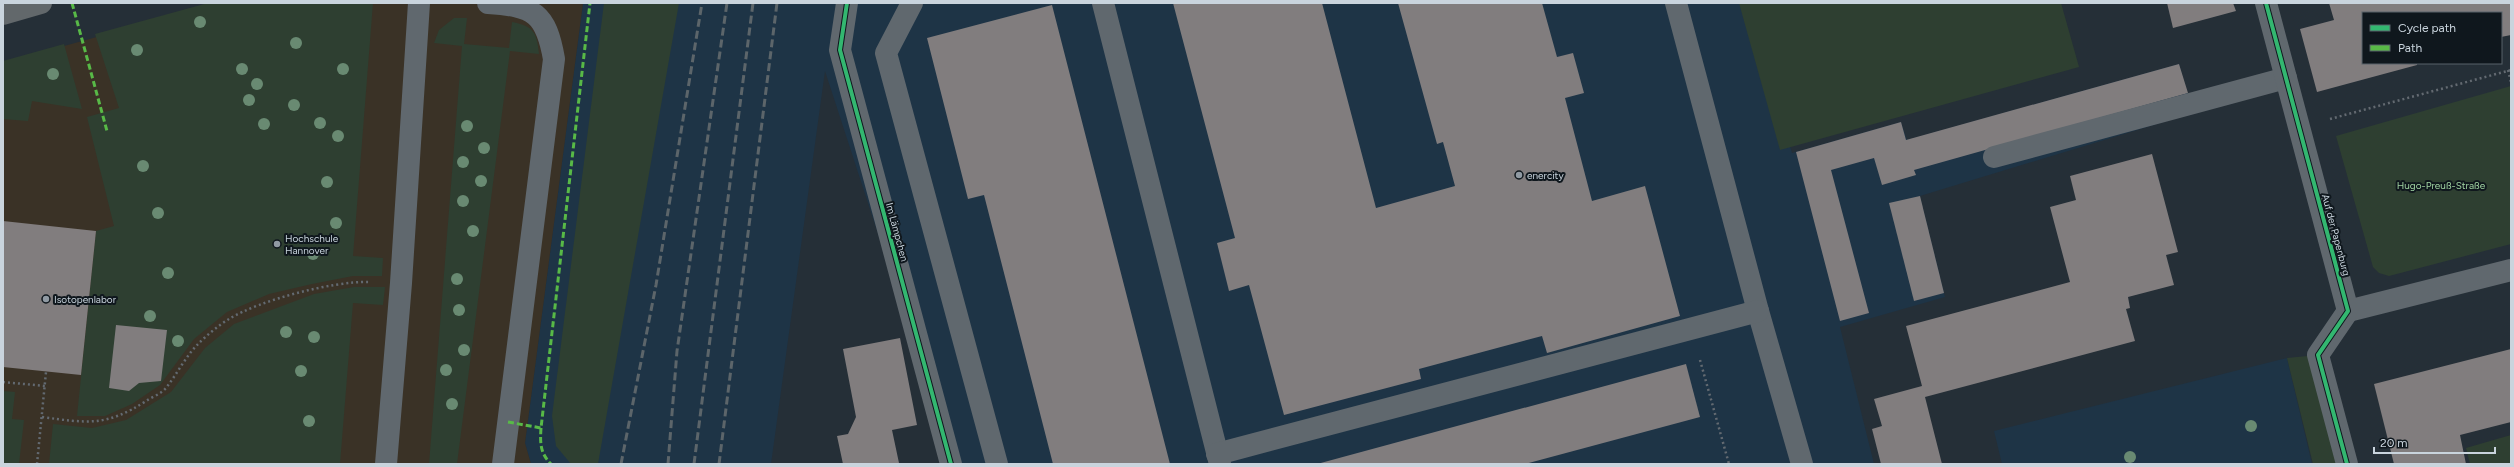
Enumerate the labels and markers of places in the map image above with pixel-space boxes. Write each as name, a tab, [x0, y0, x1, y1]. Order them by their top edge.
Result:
place label: enercity	[1527, 169, 1564, 182]
marker: enercity	[1514, 170, 1524, 180]
place label: Hochschule Hannover	[285, 232, 339, 257]
marker: Hochschule Hannover	[272, 239, 282, 249]
place label: Isotopenlabor	[54, 293, 117, 306]
marker: Isotopenlabor	[41, 294, 51, 304]

